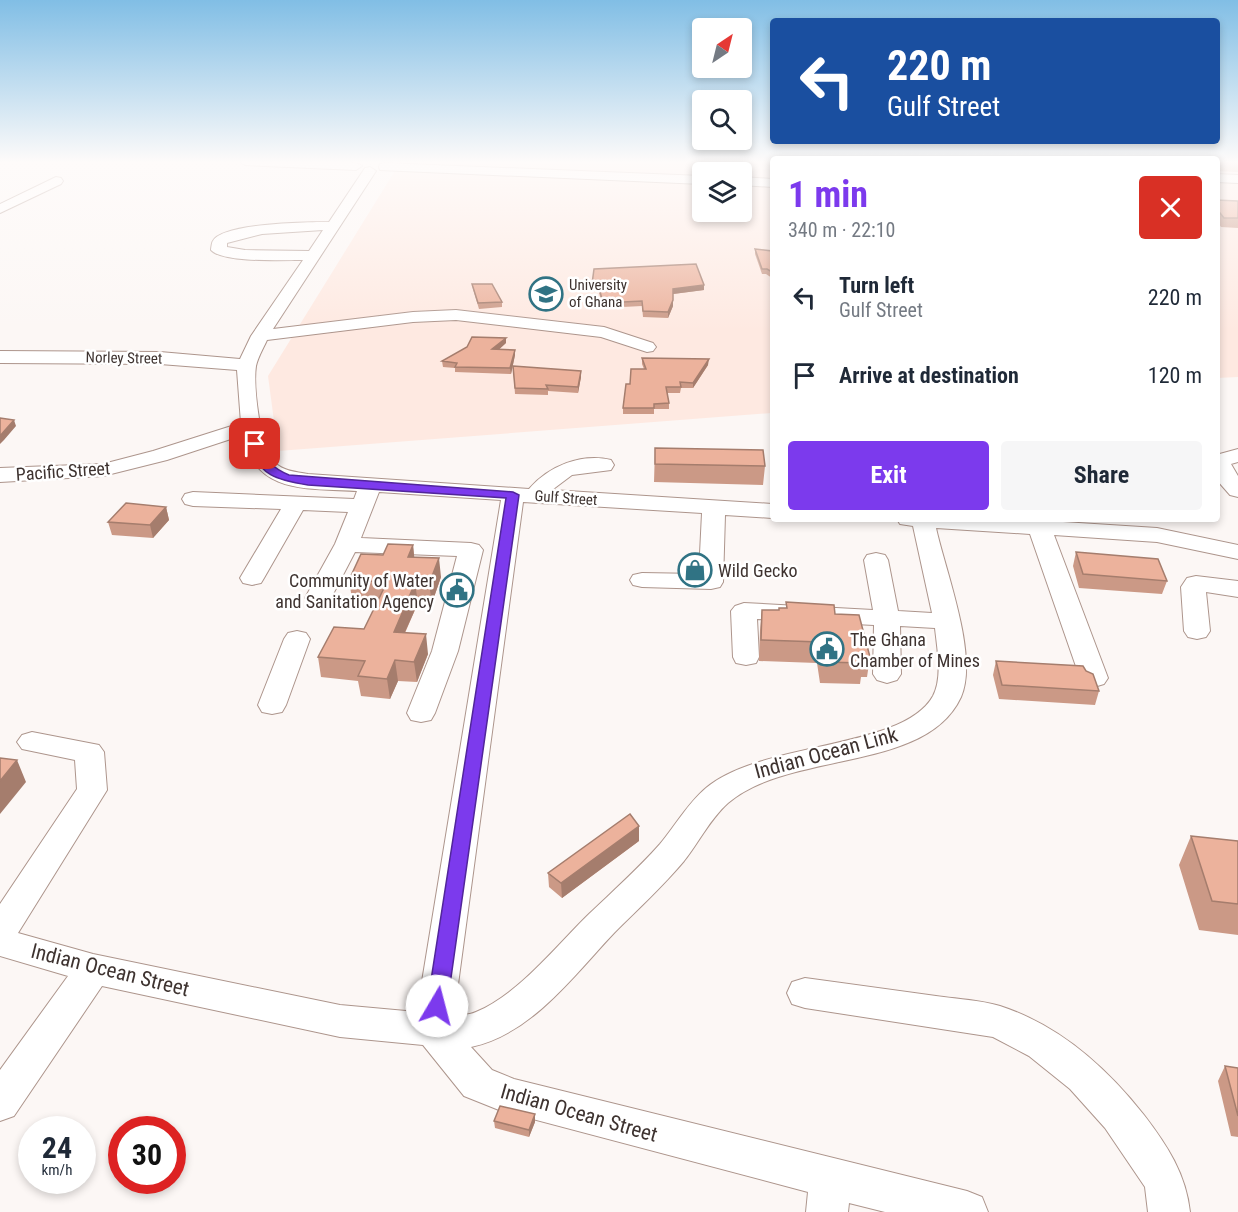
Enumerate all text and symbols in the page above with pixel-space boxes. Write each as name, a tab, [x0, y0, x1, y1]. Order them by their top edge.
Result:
north arrow	[692, 18, 752, 78]
map controls	[692, 18, 752, 222]
text: 220 m	[887, 41, 992, 90]
icon: left	[788, 42, 866, 120]
button: search	[692, 90, 752, 150]
text: Gulf Street	[887, 91, 1000, 123]
button: layers	[692, 162, 752, 222]
text: 1 min	[788, 174, 868, 216]
button: close	[1139, 176, 1202, 239]
text: 340 m · 22:10	[788, 218, 895, 242]
text: Turn left	[839, 273, 914, 298]
school or university icon: University of Ghana	[528, 276, 564, 312]
place label: University of Ghana	[569, 276, 627, 311]
icon: left	[788, 281, 821, 314]
text: 220 m	[1148, 285, 1202, 310]
text: Gulf Street	[839, 298, 923, 322]
street label: Norley Street	[86, 348, 162, 368]
icon: arrive	[788, 359, 821, 392]
text: Arrive at destination	[839, 363, 1019, 388]
text: 120 m	[1148, 363, 1202, 388]
pin	[229, 418, 280, 469]
icon: arrive	[238, 427, 271, 460]
button: Exit	[788, 441, 989, 510]
button: Share	[1001, 441, 1202, 510]
street label: Pacific Street	[15, 457, 111, 485]
street label: Gulf Street	[534, 487, 598, 509]
shop icon: Wild Gecko	[677, 552, 713, 588]
place label: Wild Gecko	[718, 560, 798, 581]
place label: Community of Water and Sanitation Agency	[275, 570, 435, 612]
public building icon: Community of Water and Sanitation Agency	[439, 572, 475, 608]
place label: The Ghana Chamber of Mines	[850, 629, 980, 671]
public building icon: The Ghana Chamber of Mines	[809, 631, 845, 667]
street label: Indian Ocean Link	[752, 722, 901, 784]
street label: Indian Ocean Street	[28, 939, 192, 1001]
position arrow	[405, 974, 469, 1038]
street label: Indian Ocean Street	[498, 1079, 660, 1147]
speed limit sign: 30	[108, 1116, 186, 1194]
text: 24	[42, 1130, 72, 1165]
text: km/h	[42, 1161, 72, 1179]

